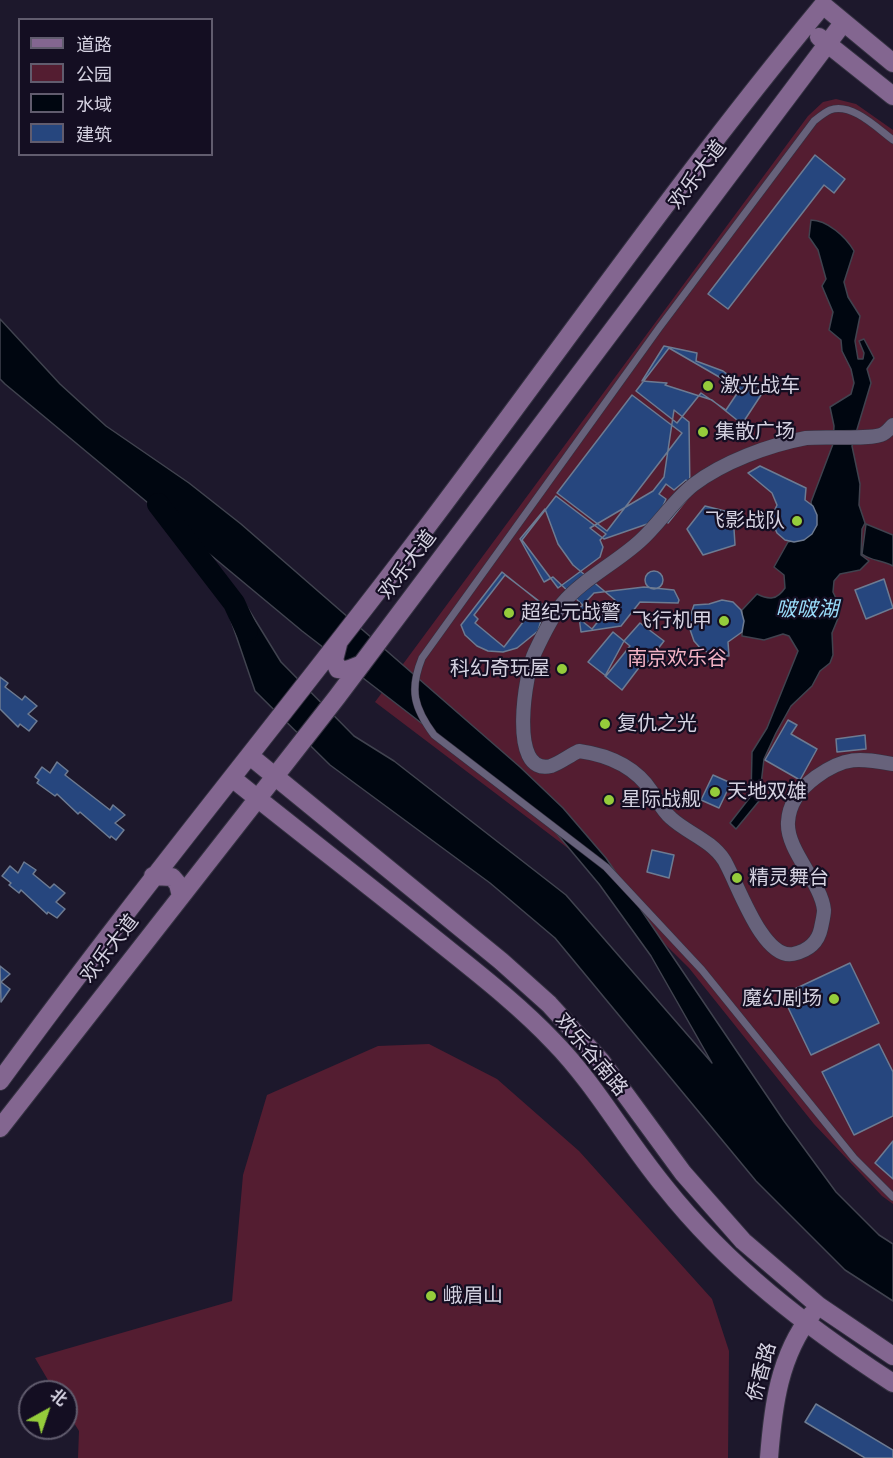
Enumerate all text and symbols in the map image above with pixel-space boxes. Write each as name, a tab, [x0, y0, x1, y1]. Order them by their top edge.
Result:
legend	[18, 18, 213, 156]
text: 道路	[76, 34, 112, 56]
text: 公园	[76, 64, 112, 86]
text: 水域	[76, 94, 112, 116]
text: 建筑	[76, 124, 112, 146]
street label: 欢乐大道	[664, 136, 732, 214]
place label: 激光战车	[720, 374, 800, 398]
marker: 激光战车	[701, 379, 715, 393]
place label: 集散广场	[715, 420, 795, 444]
marker: 集散广场	[696, 425, 710, 439]
place label: 飞影战队	[705, 509, 785, 533]
marker: 飞影战队	[790, 514, 804, 528]
street label: 欢乐大道	[374, 526, 442, 604]
water label: 啵啵湖	[776, 597, 838, 623]
place label: 超纪元战警	[521, 601, 621, 625]
marker: 超纪元战警	[502, 606, 516, 620]
place label: 飞行机甲	[632, 609, 712, 633]
marker: 飞行机甲	[717, 614, 731, 628]
park label: 南京欢乐谷	[627, 647, 727, 671]
place label: 科幻奇玩屋	[450, 657, 550, 681]
marker: 科幻奇玩屋	[555, 662, 569, 676]
place label: 复仇之光	[617, 712, 697, 736]
marker: 复仇之光	[598, 717, 612, 731]
place label: 天地双雄	[727, 780, 807, 804]
marker: 天地双雄	[708, 785, 722, 799]
place label: 星际战舰	[621, 788, 701, 812]
marker: 星际战舰	[602, 793, 616, 807]
place label: 精灵舞台	[749, 866, 829, 890]
marker: 精灵舞台	[730, 871, 744, 885]
street label: 欢乐大道	[76, 910, 144, 988]
place label: 魔幻剧场	[742, 987, 822, 1011]
marker: 魔幻剧场	[827, 992, 841, 1006]
street label: 欢乐谷南路	[550, 1009, 632, 1101]
place label: 峨眉山	[443, 1284, 503, 1308]
marker: 峨眉山	[424, 1289, 438, 1303]
street label: 侨香路	[743, 1340, 781, 1404]
north arrow	[18, 1380, 78, 1440]
text: 北	[46, 1385, 71, 1410]

